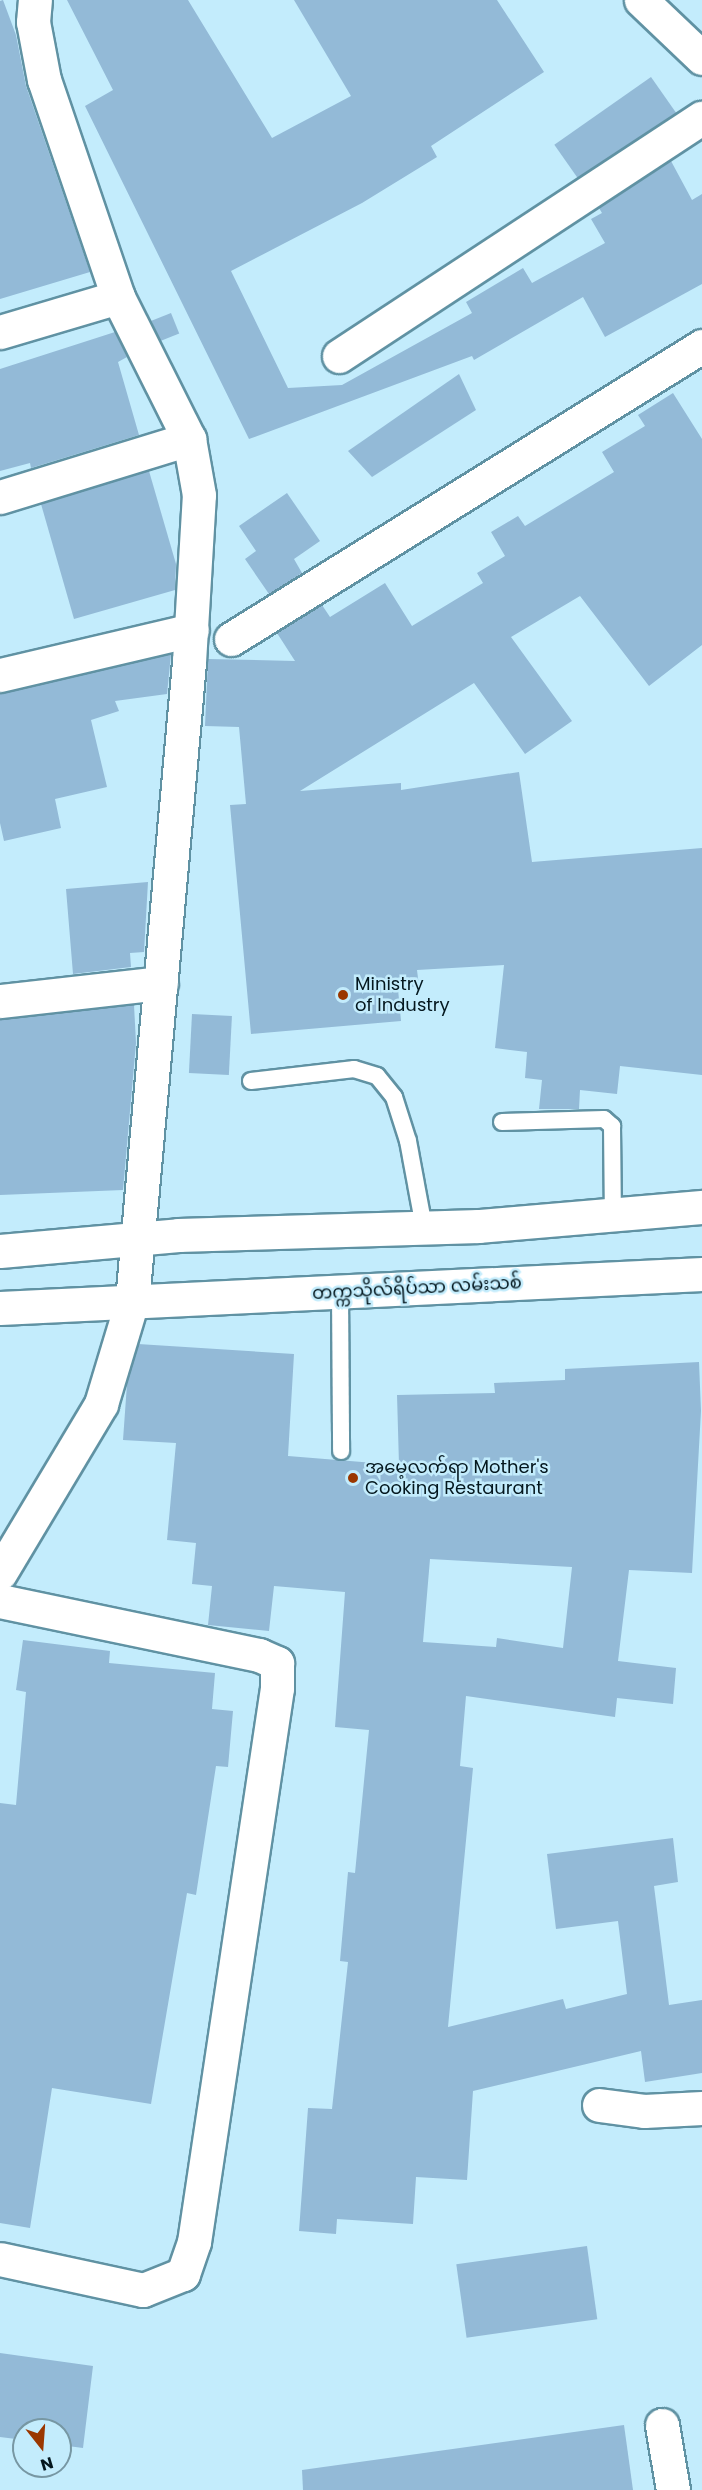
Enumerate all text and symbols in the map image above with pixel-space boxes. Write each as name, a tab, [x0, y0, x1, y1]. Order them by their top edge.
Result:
place label: Ministry of Industry	[355, 974, 450, 1016]
marker: Ministry of Industry	[336, 988, 350, 1002]
street label: တက္ကသိုလ်ရိပ်သာ လမ်းသစ်	[312, 1272, 522, 1304]
place label: အမေ့လက်ရာ Mother's Cooking Restaurant	[365, 1457, 549, 1500]
marker: အမေ့လက်ရာ Mother's Cooking Restaurant	[346, 1471, 360, 1485]
north arrow	[12, 2418, 72, 2478]
text: N	[38, 2451, 56, 2477]

